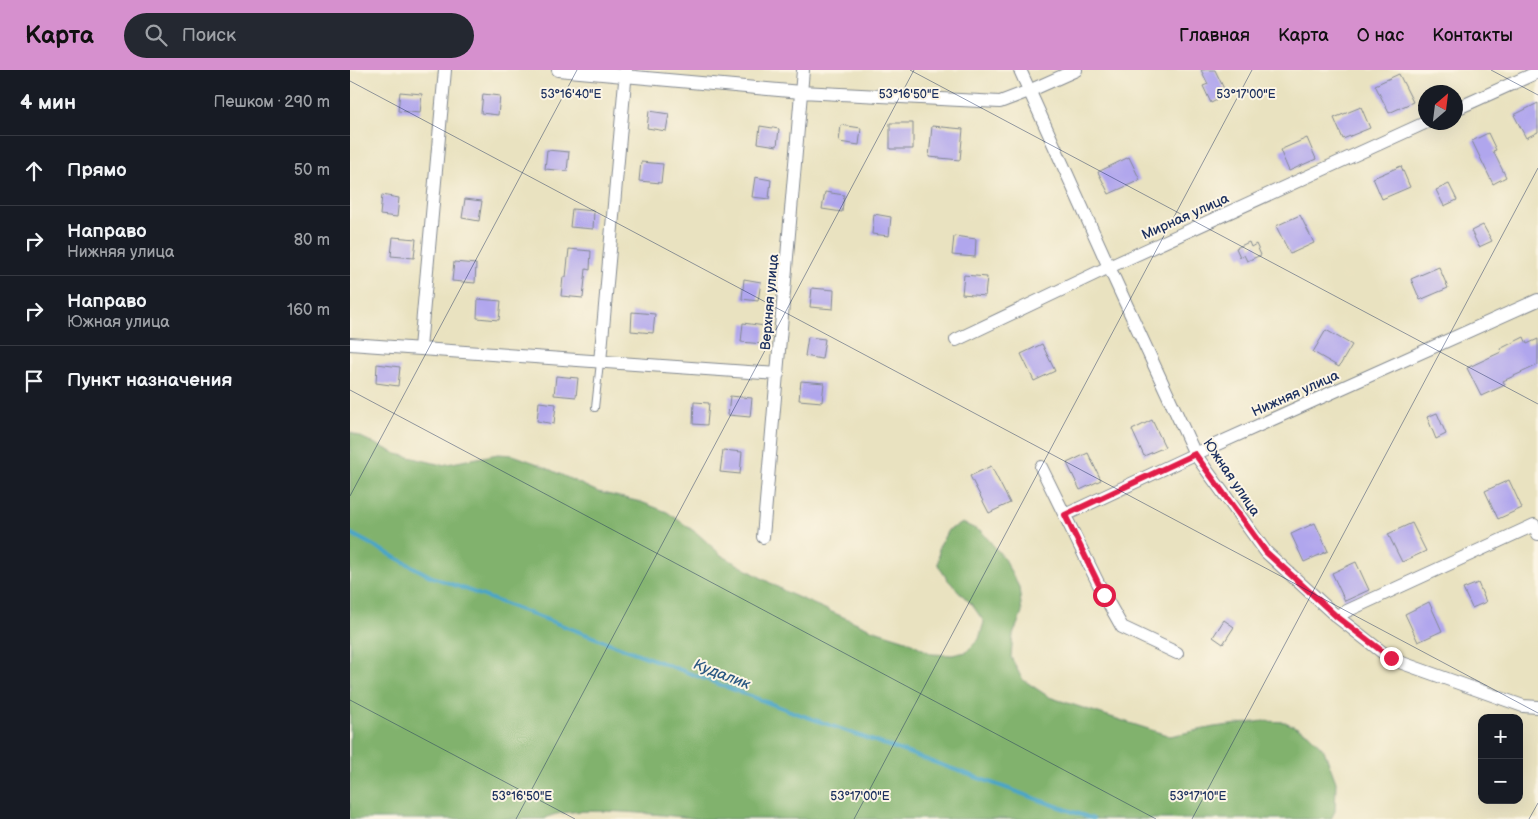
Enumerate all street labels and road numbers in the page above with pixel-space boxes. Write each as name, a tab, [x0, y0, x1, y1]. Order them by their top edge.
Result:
street label: Мирная улица	[1139, 189, 1232, 243]
street label: Верхняя улица	[757, 252, 782, 351]
street label: Нижняя улица	[1249, 366, 1342, 420]
street label: Южная улица	[1199, 435, 1264, 520]

